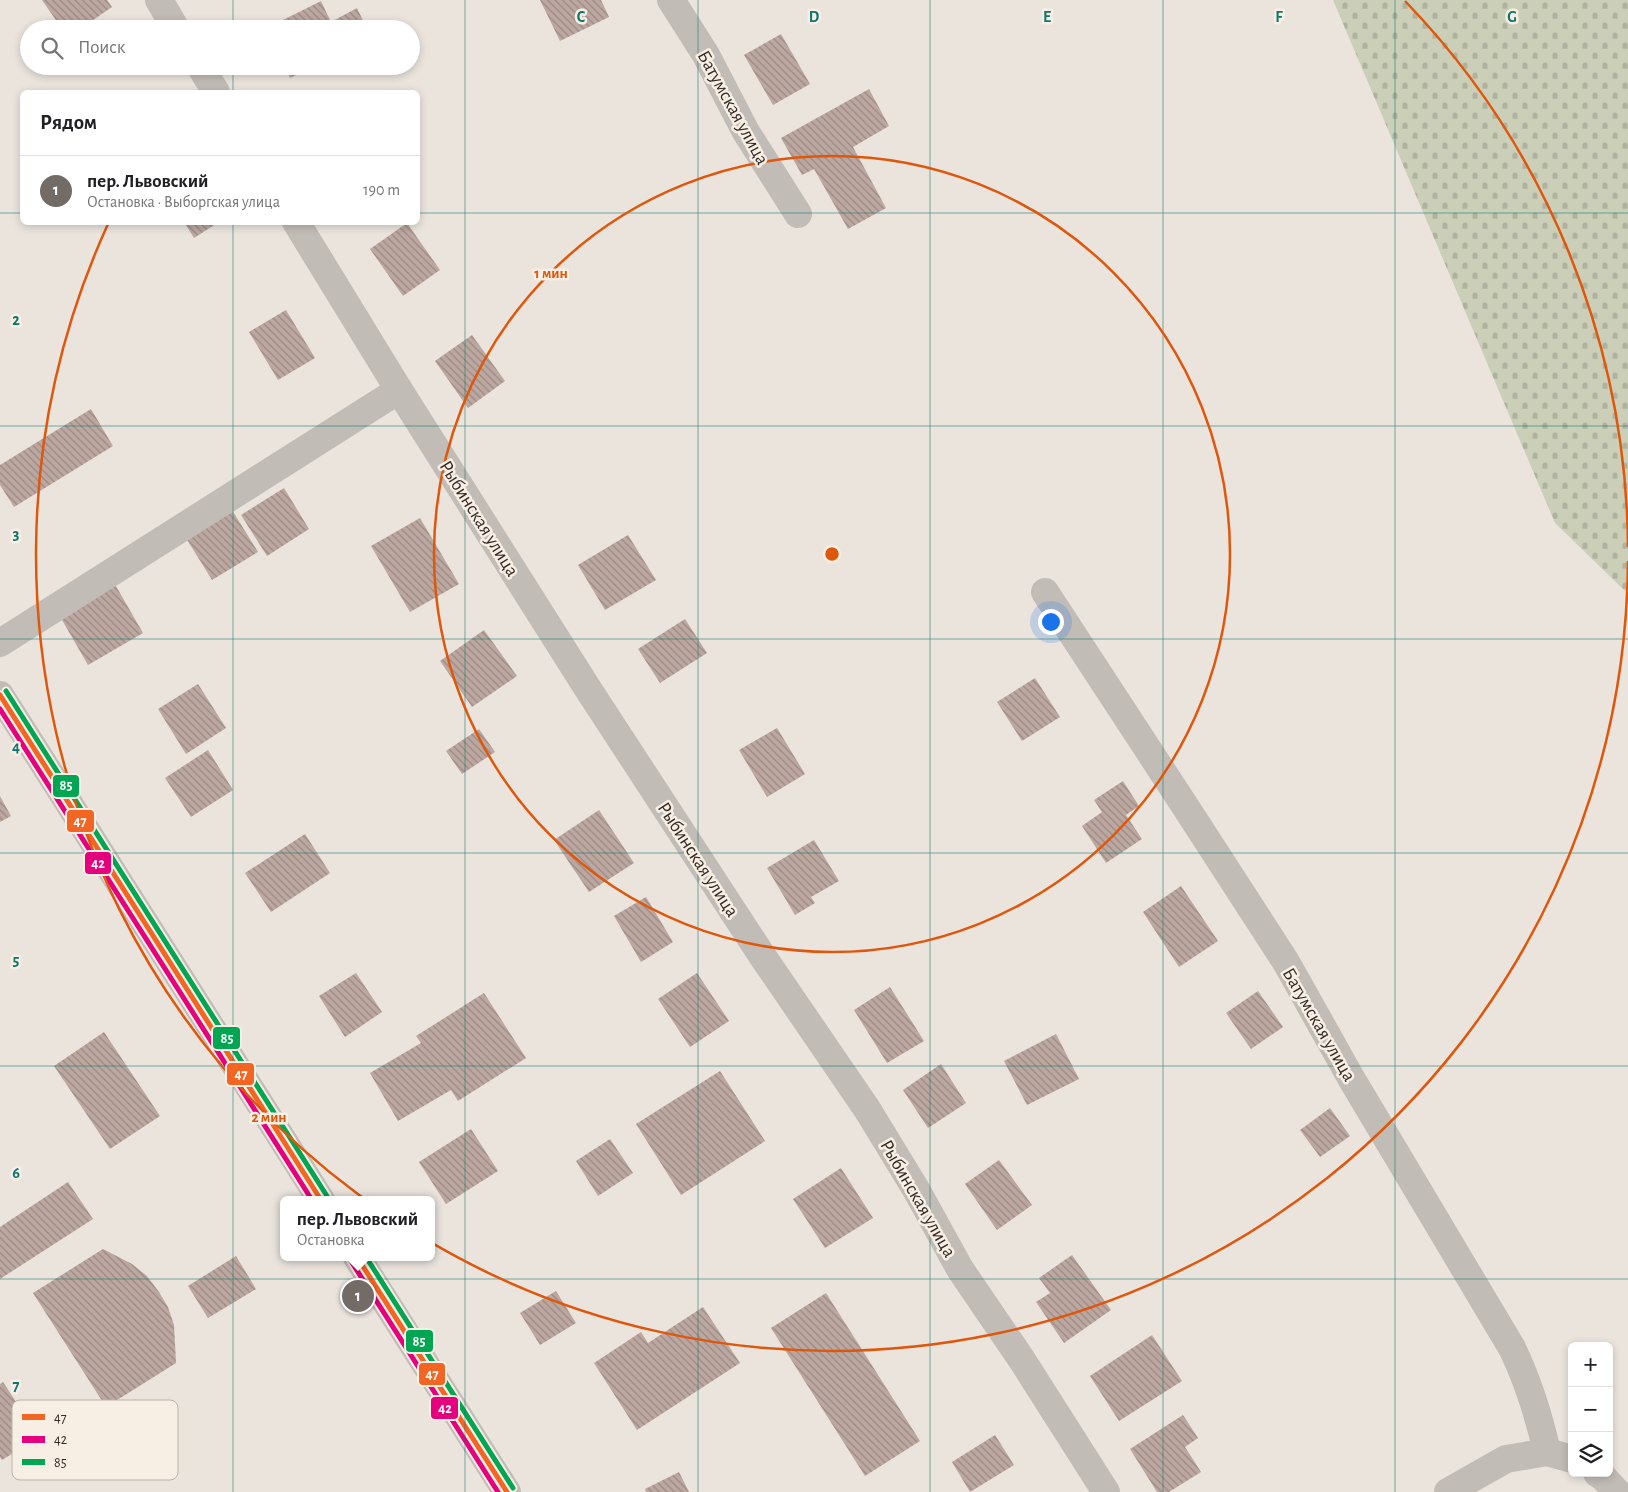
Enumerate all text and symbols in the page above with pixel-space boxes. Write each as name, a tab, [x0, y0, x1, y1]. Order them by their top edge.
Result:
text: C	[577, 9, 586, 25]
text: D	[809, 9, 820, 25]
text: E	[1043, 9, 1051, 25]
text: F	[1275, 9, 1283, 25]
text: G	[1507, 9, 1517, 25]
search box	[20, 20, 420, 75]
icon: search	[38, 34, 66, 62]
text: Поиск	[78, 38, 125, 57]
street label: Батумская улица	[693, 47, 772, 168]
text: Рядом	[40, 112, 97, 133]
text: пер. Львовский	[87, 172, 209, 191]
text: 1	[53, 182, 59, 198]
text: 190 m	[363, 182, 400, 198]
text: Остановка · Выборгская улица	[87, 194, 280, 210]
text: 1 мин	[534, 266, 568, 281]
text: 2	[12, 312, 20, 328]
street label: Рыбинская улица	[436, 458, 522, 580]
text: 3	[13, 526, 20, 542]
centre of rings	[823, 545, 841, 563]
your location	[1038, 609, 1064, 635]
text: 4	[12, 739, 20, 755]
line badge: 85	[52, 774, 80, 798]
text: 85	[60, 779, 72, 793]
street label: Рыбинская улица	[654, 799, 742, 921]
line badge: 47	[66, 809, 95, 833]
text: 47	[73, 815, 87, 829]
line badge: 42	[84, 851, 112, 875]
text: 42	[91, 857, 105, 871]
text: 5	[13, 952, 20, 968]
street label: Батумская улица	[1279, 965, 1359, 1085]
line badge: 85	[212, 1026, 241, 1050]
text: 85	[221, 1032, 233, 1046]
line badge: 47	[226, 1062, 255, 1086]
text: 47	[234, 1068, 248, 1082]
text: 2 мин	[251, 1110, 287, 1125]
street label: Рыбинская улица	[876, 1137, 959, 1261]
text: 6	[12, 1165, 20, 1181]
popup	[280, 1196, 435, 1261]
text: пер. Львовский	[297, 1210, 418, 1229]
text: Остановка	[297, 1232, 365, 1248]
pin: 1	[342, 1277, 374, 1315]
line badge: 85	[405, 1329, 434, 1353]
text: 85	[413, 1335, 425, 1349]
map controls	[1568, 1342, 1613, 1477]
button: +	[1568, 1342, 1613, 1387]
line badge: 47	[418, 1362, 446, 1386]
text: 47	[425, 1368, 439, 1382]
text: 7	[13, 1378, 20, 1394]
button: −	[1568, 1387, 1613, 1432]
line badge: 42	[430, 1396, 459, 1420]
legend	[12, 1400, 178, 1480]
text: 42	[438, 1402, 452, 1416]
text: 47	[54, 1411, 67, 1425]
button: layers	[1568, 1432, 1613, 1477]
text: 42	[54, 1433, 67, 1447]
text: 85	[54, 1456, 67, 1470]

